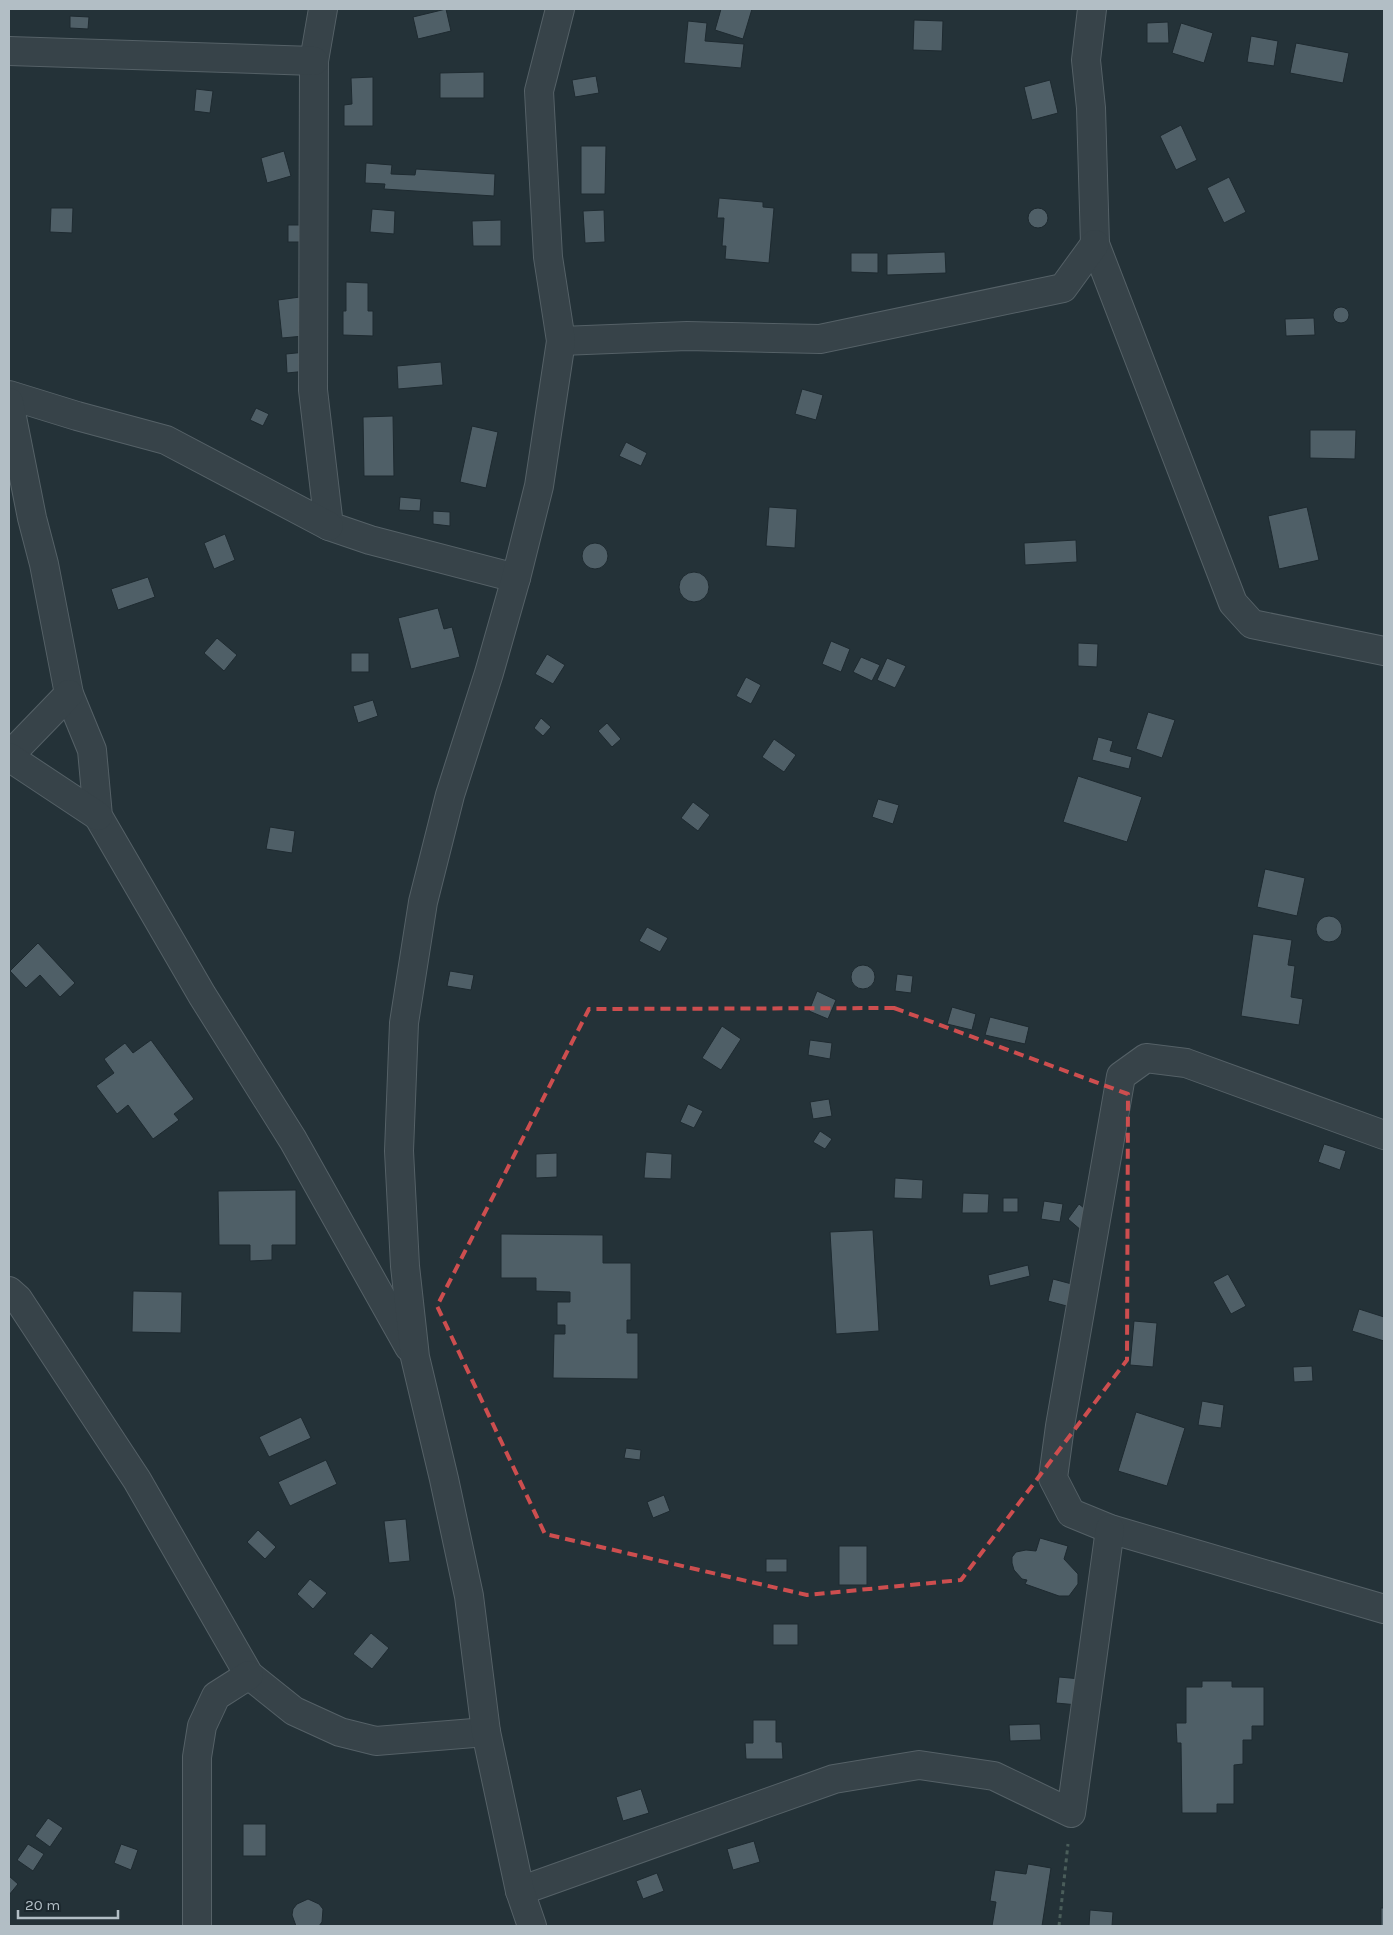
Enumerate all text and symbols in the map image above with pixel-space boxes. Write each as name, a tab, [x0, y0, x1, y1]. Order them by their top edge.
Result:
scale bar	[18, 1888, 118, 1920]
text: 20 m	[25, 1896, 60, 1914]

